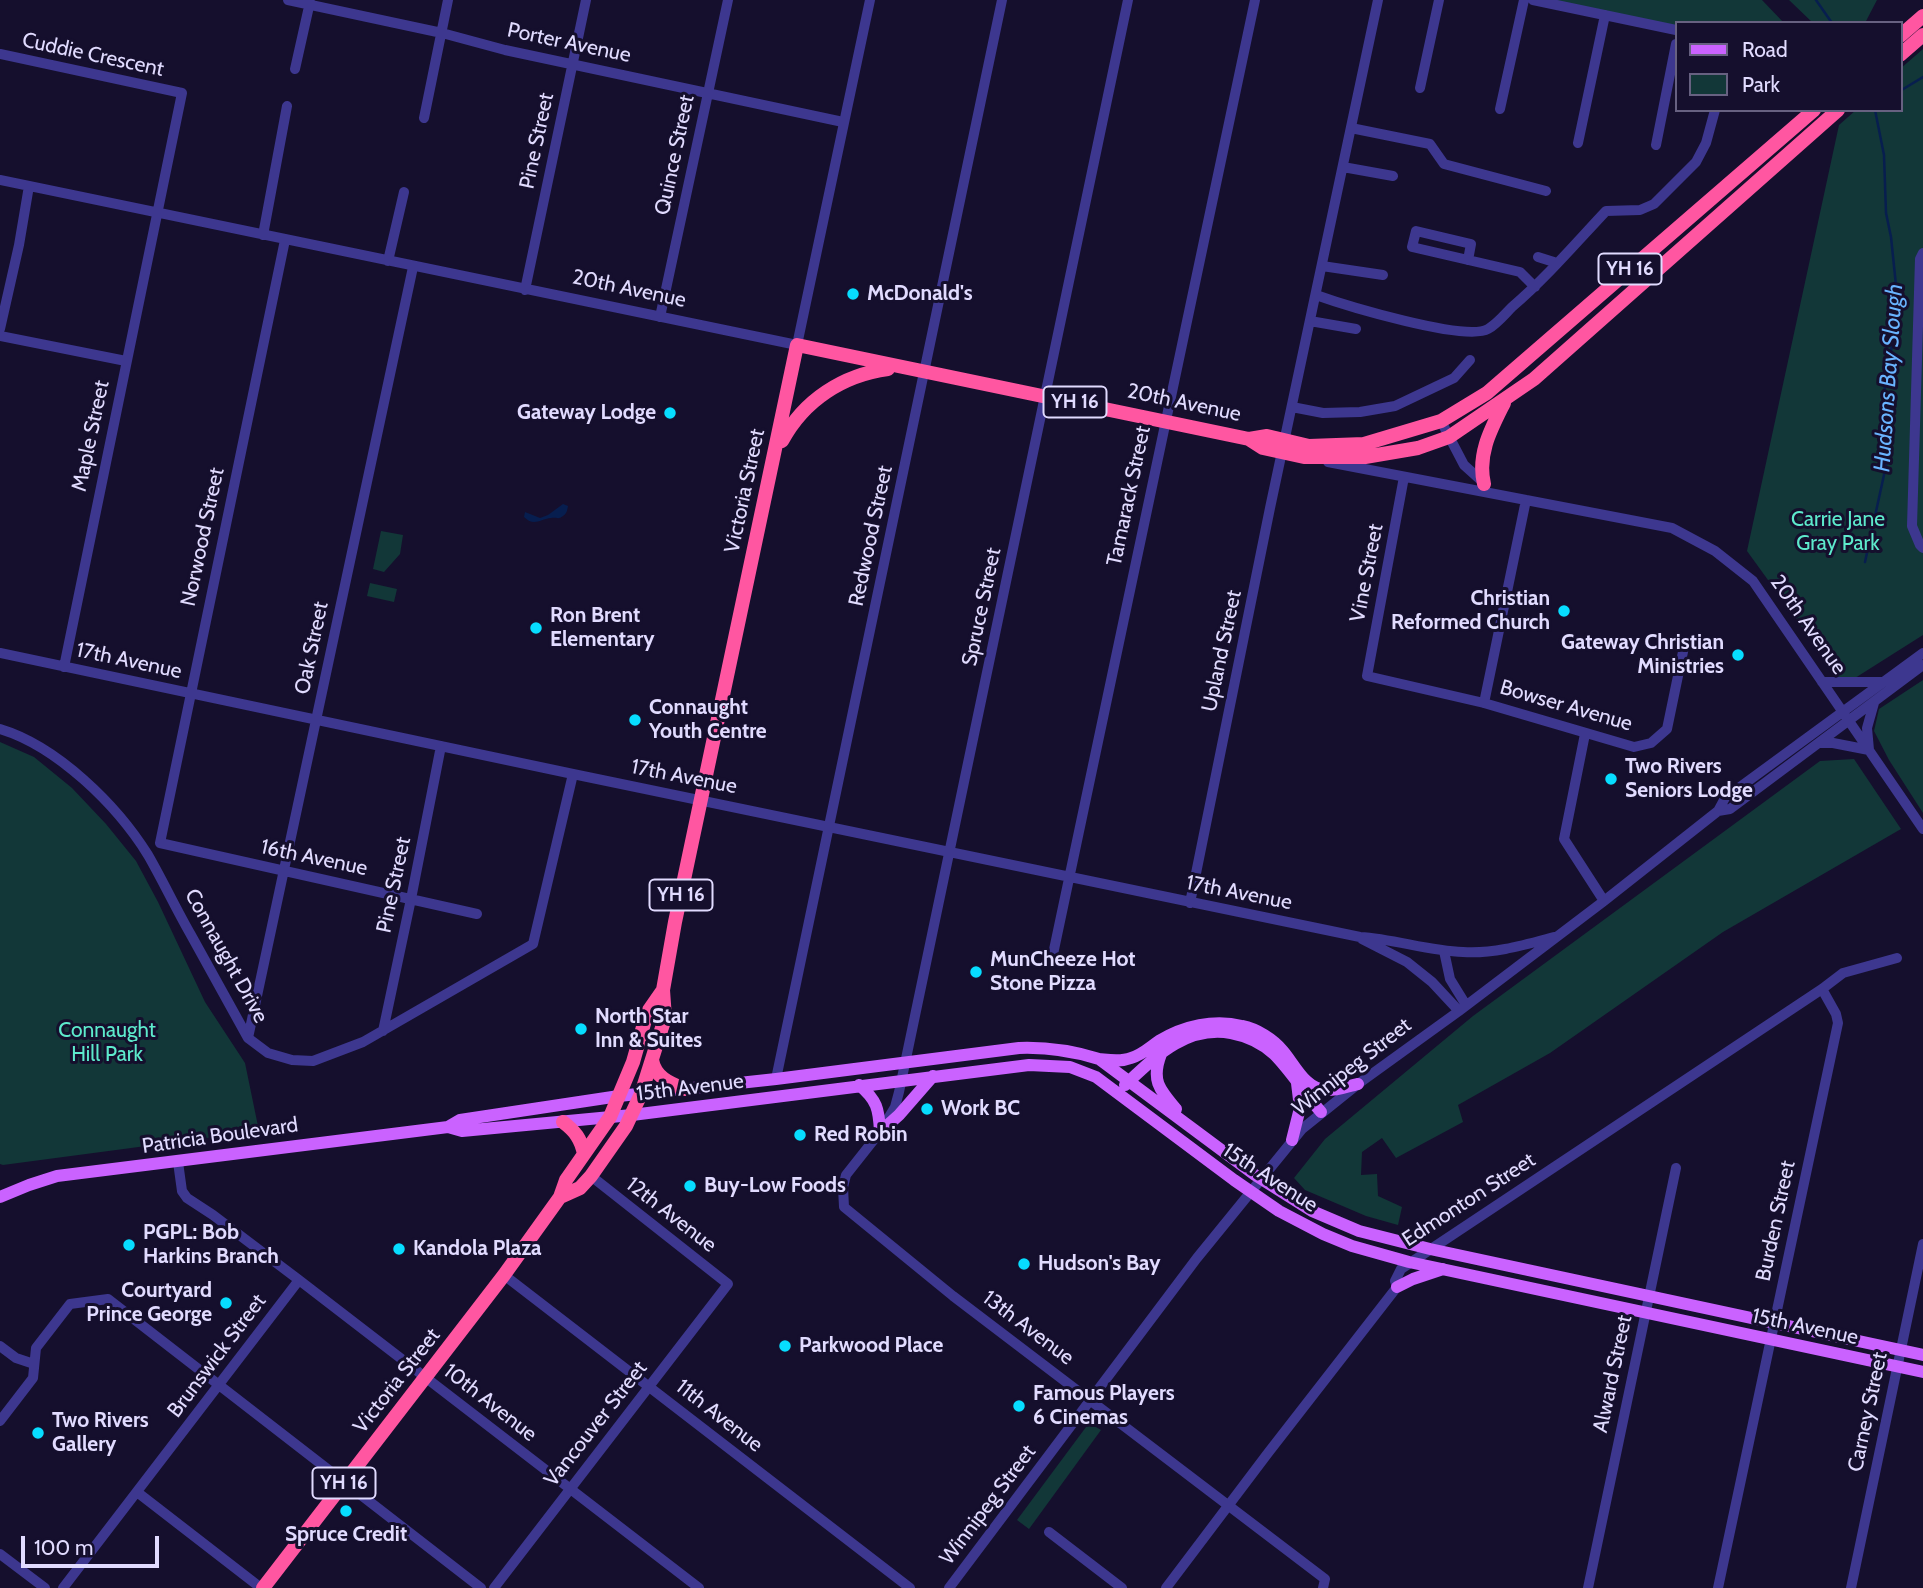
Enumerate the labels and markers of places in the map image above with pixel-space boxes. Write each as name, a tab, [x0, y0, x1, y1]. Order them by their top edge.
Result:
place label: McDonald's	[867, 281, 973, 307]
marker: McDonald's	[845, 286, 861, 302]
place label: Gateway Lodge	[517, 400, 656, 426]
marker: Gateway Lodge	[662, 405, 678, 421]
place label: Christian Reformed Church	[1391, 586, 1550, 636]
place label: Ron Brent Elementary	[550, 603, 655, 653]
marker: Christian Reformed Church	[1556, 603, 1572, 619]
marker: Ron Brent Elementary	[528, 620, 544, 636]
place label: Gateway Christian Ministries	[1561, 630, 1724, 680]
marker: Gateway Christian Ministries	[1730, 647, 1746, 663]
place label: Connaught Youth Centre	[649, 695, 767, 745]
marker: Connaught Youth Centre	[627, 712, 643, 728]
place label: Two Rivers Seniors Lodge	[1625, 754, 1753, 804]
marker: Two Rivers Seniors Lodge	[1603, 771, 1619, 787]
place label: MunCheeze Hot Stone Pizza	[990, 947, 1136, 997]
marker: MunCheeze Hot Stone Pizza	[968, 964, 984, 980]
place label: North Star Inn & Suites	[595, 1004, 702, 1054]
marker: North Star Inn & Suites	[573, 1021, 589, 1037]
place label: Work BC	[941, 1096, 1020, 1122]
marker: Work BC	[919, 1101, 935, 1117]
place label: Red Robin	[814, 1122, 908, 1148]
marker: Red Robin	[792, 1127, 808, 1143]
place label: Buy-Low Foods	[704, 1173, 846, 1199]
marker: Buy-Low Foods	[682, 1178, 698, 1194]
place label: PGPL: Bob Harkins Branch	[143, 1220, 279, 1270]
place label: Kandola Plaza	[413, 1236, 542, 1262]
marker: PGPL: Bob Harkins Branch	[121, 1237, 137, 1253]
marker: Kandola Plaza	[391, 1241, 407, 1257]
place label: Hudson's Bay	[1038, 1251, 1160, 1277]
marker: Hudson's Bay	[1016, 1256, 1032, 1272]
place label: Courtyard Prince George	[86, 1278, 212, 1328]
marker: Courtyard Prince George	[218, 1295, 234, 1311]
place label: Parkwood Place	[799, 1333, 943, 1359]
marker: Parkwood Place	[777, 1338, 793, 1354]
place label: Famous Players 6 Cinemas	[1033, 1381, 1175, 1431]
marker: Famous Players 6 Cinemas	[1011, 1398, 1027, 1414]
place label: Two Rivers Gallery	[52, 1408, 149, 1458]
marker: Two Rivers Gallery	[30, 1425, 46, 1441]
marker: Spruce Credit	[338, 1503, 354, 1519]
place label: Spruce Credit	[285, 1522, 407, 1548]

